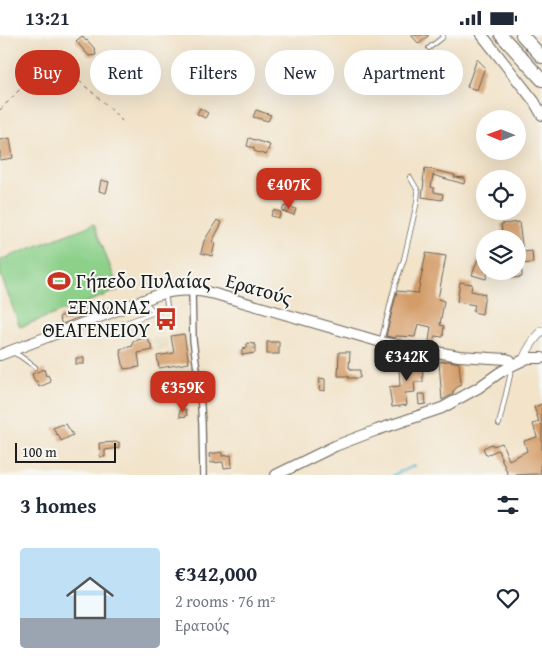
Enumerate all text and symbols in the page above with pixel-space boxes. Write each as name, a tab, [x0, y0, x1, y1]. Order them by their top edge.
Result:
text: 13:21	[25, 4, 70, 32]
chip: Buy	[15, 50, 80, 95]
chip: Rent	[90, 50, 161, 95]
chip: Filters	[171, 50, 255, 95]
chip: New	[265, 50, 334, 95]
chip: Apartment	[344, 50, 463, 95]
north arrow	[476, 110, 526, 160]
map controls	[476, 110, 526, 280]
pin: €407K	[254, 167, 324, 210]
button: locate	[476, 170, 526, 220]
text: €407K	[267, 172, 311, 196]
button: layers	[476, 230, 526, 280]
street label: Ερατούς	[222, 265, 296, 312]
place label: Γήπεδο Πυλαίας	[76, 266, 211, 295]
sports icon: Γήπεδο Πυλαίας	[46, 268, 72, 294]
place label: ΞΕΝΩΝΑΣ ΘΕΑΓΕΝΕΙΟΥ	[42, 292, 150, 344]
bus stop icon: ΞΕΝΩΝΑΣ ΘΕΑΓΕΝΕΙΟΥ	[153, 306, 179, 332]
pin: €342K	[372, 339, 442, 382]
text: €342K	[385, 344, 429, 368]
pin: €359K	[148, 371, 218, 413]
text: €359K	[161, 375, 205, 399]
scale bar	[15, 440, 116, 463]
text: 100 m	[22, 442, 57, 462]
text: 3 homes	[20, 490, 96, 521]
icon: filters	[494, 491, 522, 519]
text: €342,000	[175, 558, 257, 589]
icon: home	[60, 568, 120, 628]
icon: heart	[494, 584, 522, 612]
text: 2 rooms · 76 m²	[175, 589, 275, 613]
text: Ερατούς	[175, 613, 229, 637]

